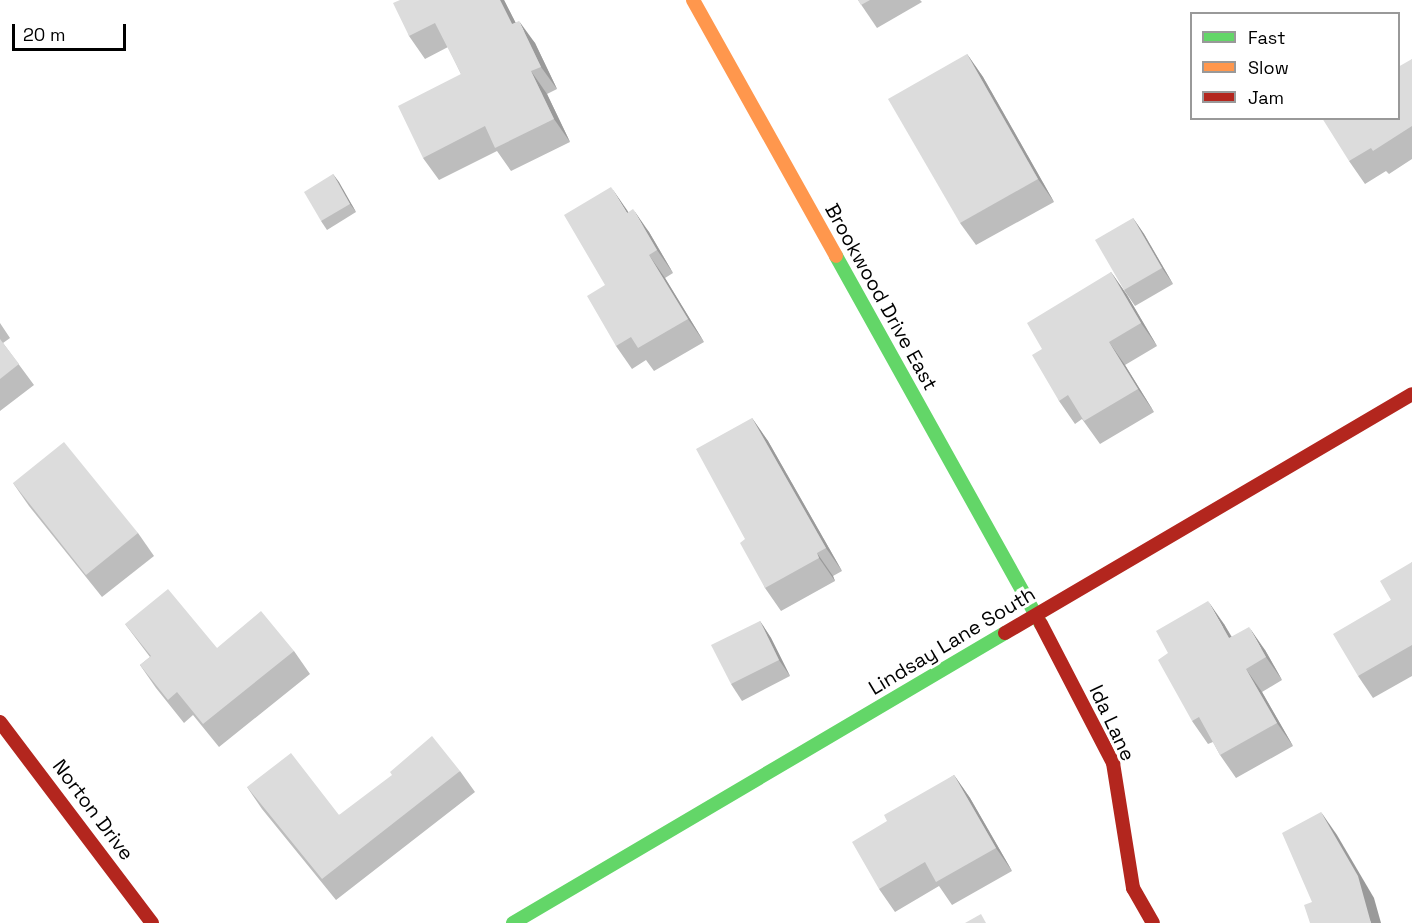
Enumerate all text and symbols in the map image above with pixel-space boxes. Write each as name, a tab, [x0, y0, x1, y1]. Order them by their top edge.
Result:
scale bar	[15, 12, 129, 50]
legend	[1190, 12, 1400, 120]
text: 20 m	[23, 23, 66, 46]
text: Fast	[1248, 26, 1285, 49]
text: Slow	[1248, 56, 1289, 79]
text: Jam	[1248, 86, 1284, 109]
street label: Brookwood Drive East	[820, 199, 942, 395]
street label: Lindsay Lane South	[864, 582, 1040, 700]
street label: Ida Lane	[1084, 681, 1140, 765]
street label: Norton Drive	[47, 755, 139, 865]

